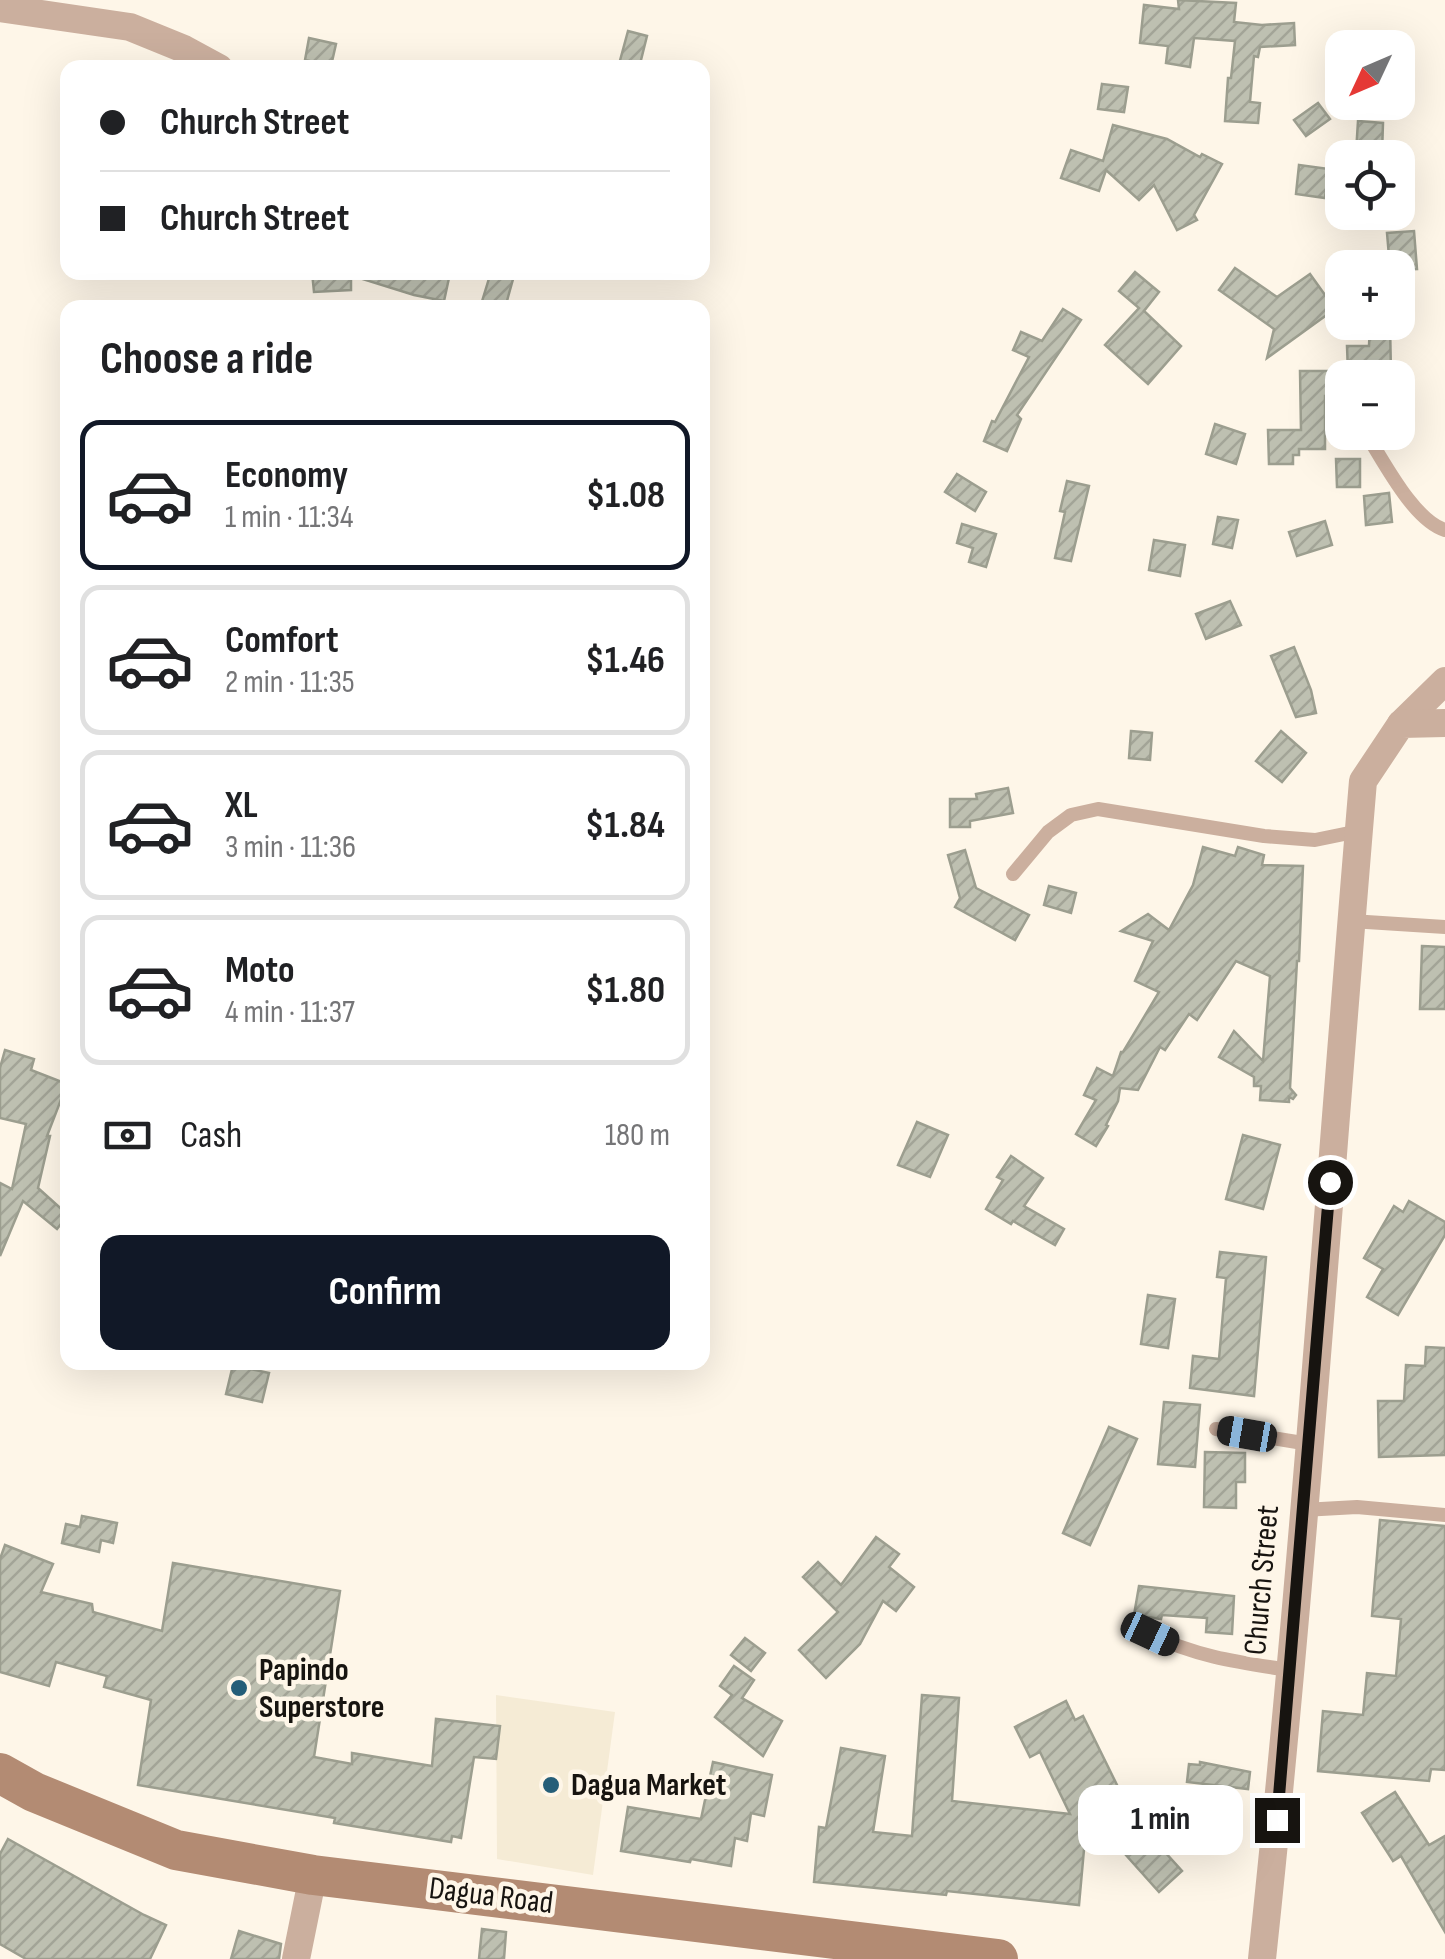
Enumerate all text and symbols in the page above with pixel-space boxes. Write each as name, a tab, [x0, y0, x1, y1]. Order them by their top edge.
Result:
north arrow	[1325, 30, 1415, 120]
map controls	[1325, 30, 1415, 450]
text: Church Street	[160, 100, 349, 145]
button: locate	[1325, 140, 1415, 230]
text: Church Street	[160, 196, 349, 241]
button: +	[1325, 250, 1415, 340]
text: Choose a ride	[100, 332, 313, 387]
button: −	[1325, 360, 1415, 450]
icon: car	[105, 450, 195, 540]
text: Economy	[225, 453, 348, 498]
text: $1.08	[586, 473, 665, 518]
text: 1 min · 11:34	[225, 498, 353, 537]
icon: car	[105, 615, 195, 705]
text: Comfort	[225, 618, 339, 663]
text: $1.46	[585, 638, 665, 683]
text: 2 min · 11:35	[225, 663, 355, 702]
icon: car	[105, 780, 195, 870]
text: XL	[225, 783, 258, 828]
text: $1.84	[585, 803, 665, 848]
text: 3 min · 11:36	[225, 828, 356, 867]
icon: car	[105, 945, 195, 1035]
text: Moto	[225, 948, 295, 993]
text: $1.80	[585, 968, 665, 1013]
text: 4 min · 11:37	[225, 993, 355, 1032]
icon: cash	[100, 1108, 155, 1163]
text: Cash	[180, 1113, 242, 1158]
text: 180 m	[605, 1116, 670, 1155]
route start	[1308, 1160, 1353, 1205]
button: Confirm	[100, 1235, 670, 1350]
car	[1215, 1414, 1279, 1454]
street label: Church Street	[1236, 1503, 1288, 1657]
car	[1116, 1608, 1184, 1660]
place label: Papindo Superstore	[259, 1651, 384, 1727]
marker: Papindo Superstore	[228, 1677, 250, 1699]
place label: Dagua Market	[571, 1766, 726, 1805]
marker: Dagua Market	[540, 1774, 562, 1796]
callout: 1 min	[1077, 1785, 1242, 1855]
route end	[1255, 1798, 1300, 1843]
text: 1 min	[1131, 1800, 1190, 1839]
street label: Dagua Road	[427, 1869, 555, 1923]

